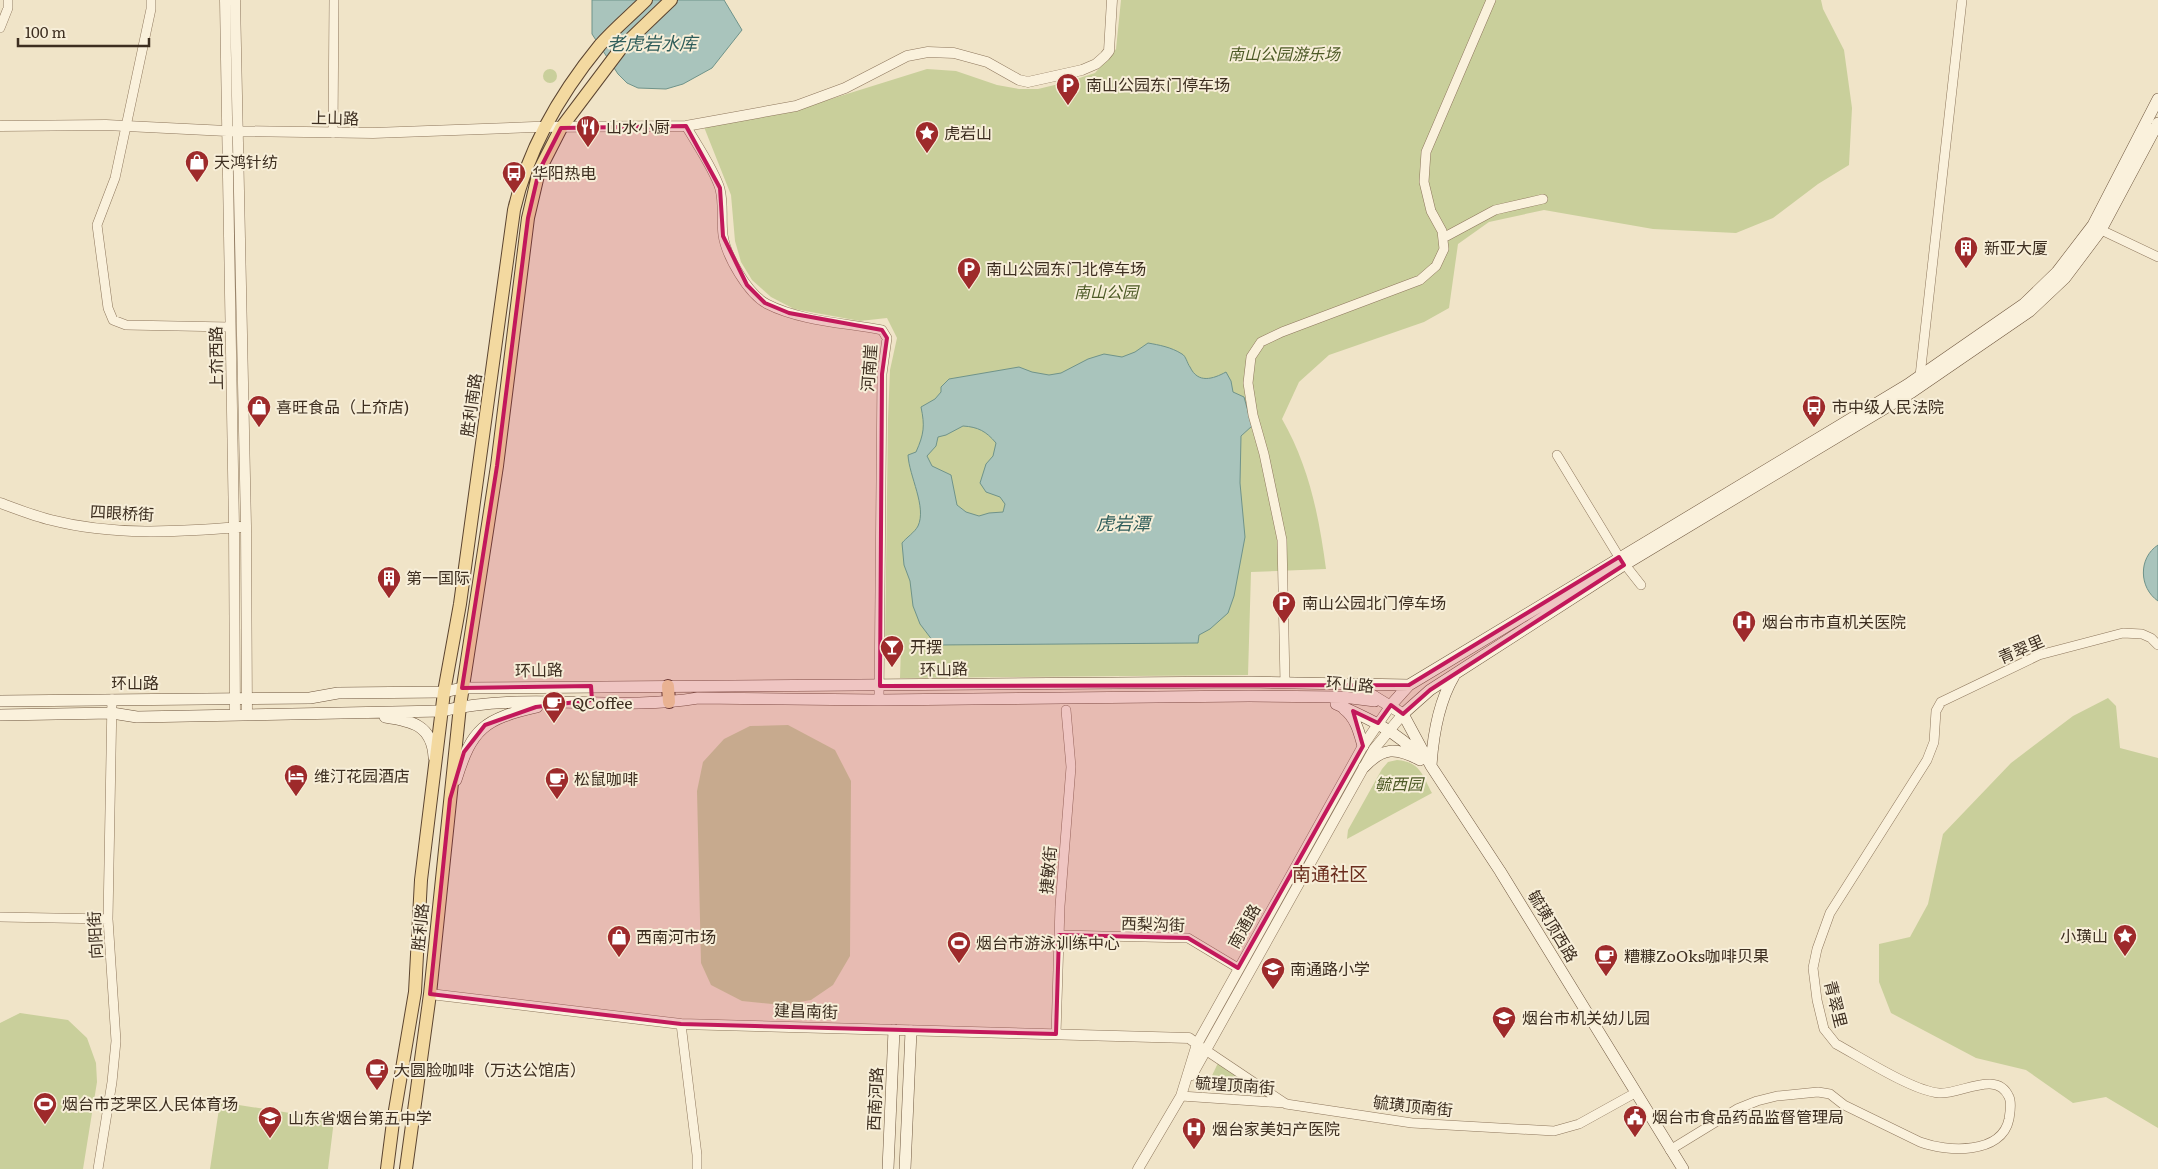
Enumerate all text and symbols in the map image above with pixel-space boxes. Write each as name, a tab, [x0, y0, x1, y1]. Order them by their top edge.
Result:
scale bar	[18, 15, 149, 47]
text: 100 m	[25, 20, 66, 43]
water label: 老虎岩水库	[607, 29, 700, 56]
park label: 南山公园游乐场	[1228, 41, 1342, 65]
parking icon: 南山公园东门停车场	[1055, 72, 1081, 106]
place label: 南山公园东门停车场	[1086, 72, 1230, 96]
street label: 上山路	[311, 105, 359, 129]
restaurant icon: 山水小厨	[575, 114, 601, 148]
place label: 山水小厨	[606, 114, 670, 138]
place icon: 虎岩山	[914, 120, 940, 154]
place label: 虎岩山	[944, 120, 992, 144]
shop icon: 天鸿针纺	[184, 149, 210, 183]
place label: 天鸿针纺	[214, 149, 278, 173]
bus stop icon: 华阳热电	[501, 160, 527, 194]
place label: 华阳热电	[532, 160, 596, 184]
building icon: 新亚大厦	[1953, 235, 1979, 269]
place label: 新亚大厦	[1984, 235, 2048, 259]
parking icon: 南山公园东门北停车场	[956, 256, 982, 290]
place label: 南山公园东门北停车场	[986, 256, 1146, 280]
park label: 南山公园	[1074, 279, 1140, 303]
street label: 上夼西路	[202, 326, 228, 390]
street label: 河南崖	[854, 343, 882, 393]
street label: 胜利南路	[454, 371, 486, 438]
shop icon: 喜旺食品（上夼店)	[246, 394, 272, 428]
place label: 喜旺食品（上夼店)	[276, 394, 409, 418]
bus stop icon: 市中级人民法院	[1801, 394, 1827, 428]
place label: 市中级人民法院	[1832, 394, 1944, 418]
street label: 四眼桥街	[89, 498, 155, 526]
water label: 虎岩潭	[1096, 509, 1153, 536]
building icon: 第一国际	[376, 565, 402, 599]
place label: 第一国际	[406, 565, 470, 589]
parking icon: 南山公园北门停车场	[1271, 590, 1297, 624]
place label: 南山公园北门停车场	[1302, 590, 1446, 614]
hospital icon: 烟台市市直机关医院	[1731, 609, 1757, 643]
place label: 烟台市市直机关医院	[1762, 609, 1906, 633]
street label: 青翠里	[1994, 628, 2047, 669]
bar icon: 开摆	[879, 634, 905, 668]
place label: 开摆	[910, 634, 942, 658]
street label: 环山路	[920, 656, 968, 680]
street label: 环山路	[515, 657, 563, 681]
street label: 环山路	[1325, 669, 1375, 697]
street label: 环山路	[111, 670, 159, 694]
cafe icon: QCoffee	[541, 690, 567, 724]
place label: QCoffee	[572, 690, 633, 714]
hotel icon: 维汀花园酒店	[283, 763, 309, 797]
place label: 维汀花园酒店	[314, 763, 410, 787]
cafe icon: 松鼠咖啡	[544, 766, 570, 800]
place label: 松鼠咖啡	[574, 766, 638, 790]
park label: 毓西园	[1375, 771, 1425, 795]
street label: 捷敏街	[1033, 845, 1061, 895]
district label: 南通社区	[1292, 859, 1368, 887]
street label: 毓璜顶西路	[1523, 885, 1585, 966]
street label: 南通路	[1221, 899, 1265, 952]
street label: 胜利路	[405, 902, 433, 952]
street label: 向阳街	[81, 910, 107, 960]
street label: 西梨沟街	[1121, 910, 1185, 936]
place label: 小璜山	[2060, 923, 2108, 947]
place icon: 小璜山	[2112, 923, 2138, 957]
shop icon: 西南河市场	[606, 924, 632, 958]
place label: 西南河市场	[636, 924, 716, 948]
sports icon: 烟台市游泳训练中心	[946, 930, 972, 964]
place label: 烟台市游泳训练中心	[976, 930, 1120, 954]
cafe icon: 糟糠ZoOks咖啡贝果	[1593, 943, 1619, 977]
place label: 糟糠ZoOks咖啡贝果	[1624, 943, 1769, 967]
school or university icon: 南通路小学	[1260, 956, 1286, 990]
place label: 南通路小学	[1290, 956, 1370, 980]
street label: 青翠里	[1820, 978, 1854, 1030]
street label: 建昌南街	[774, 997, 838, 1023]
school or university icon: 烟台市机关幼儿园	[1491, 1005, 1517, 1039]
place label: 烟台市机关幼儿园	[1522, 1005, 1650, 1029]
cafe icon: 大圆脸咖啡（万达公馆店）	[364, 1057, 390, 1091]
place label: 大圆脸咖啡（万达公馆店）	[394, 1057, 586, 1081]
street label: 西南河路	[860, 1066, 888, 1132]
street label: 毓瑝顶南街	[1194, 1069, 1276, 1099]
street label: 毓璜顶南街	[1372, 1089, 1454, 1121]
sports icon: 烟台市芝罘区人民体育场	[32, 1091, 58, 1125]
place label: 烟台市芝罘区人民体育场	[62, 1091, 238, 1115]
public building icon: 烟台市食品药品监督管理局	[1622, 1104, 1648, 1138]
place label: 烟台市食品药品监督管理局	[1652, 1104, 1844, 1128]
school or university icon: 山东省烟台第五中学	[257, 1105, 283, 1139]
place label: 山东省烟台第五中学	[288, 1105, 432, 1129]
hospital icon: 烟台家美妇产医院	[1181, 1116, 1207, 1150]
place label: 烟台家美妇产医院	[1212, 1116, 1340, 1140]

